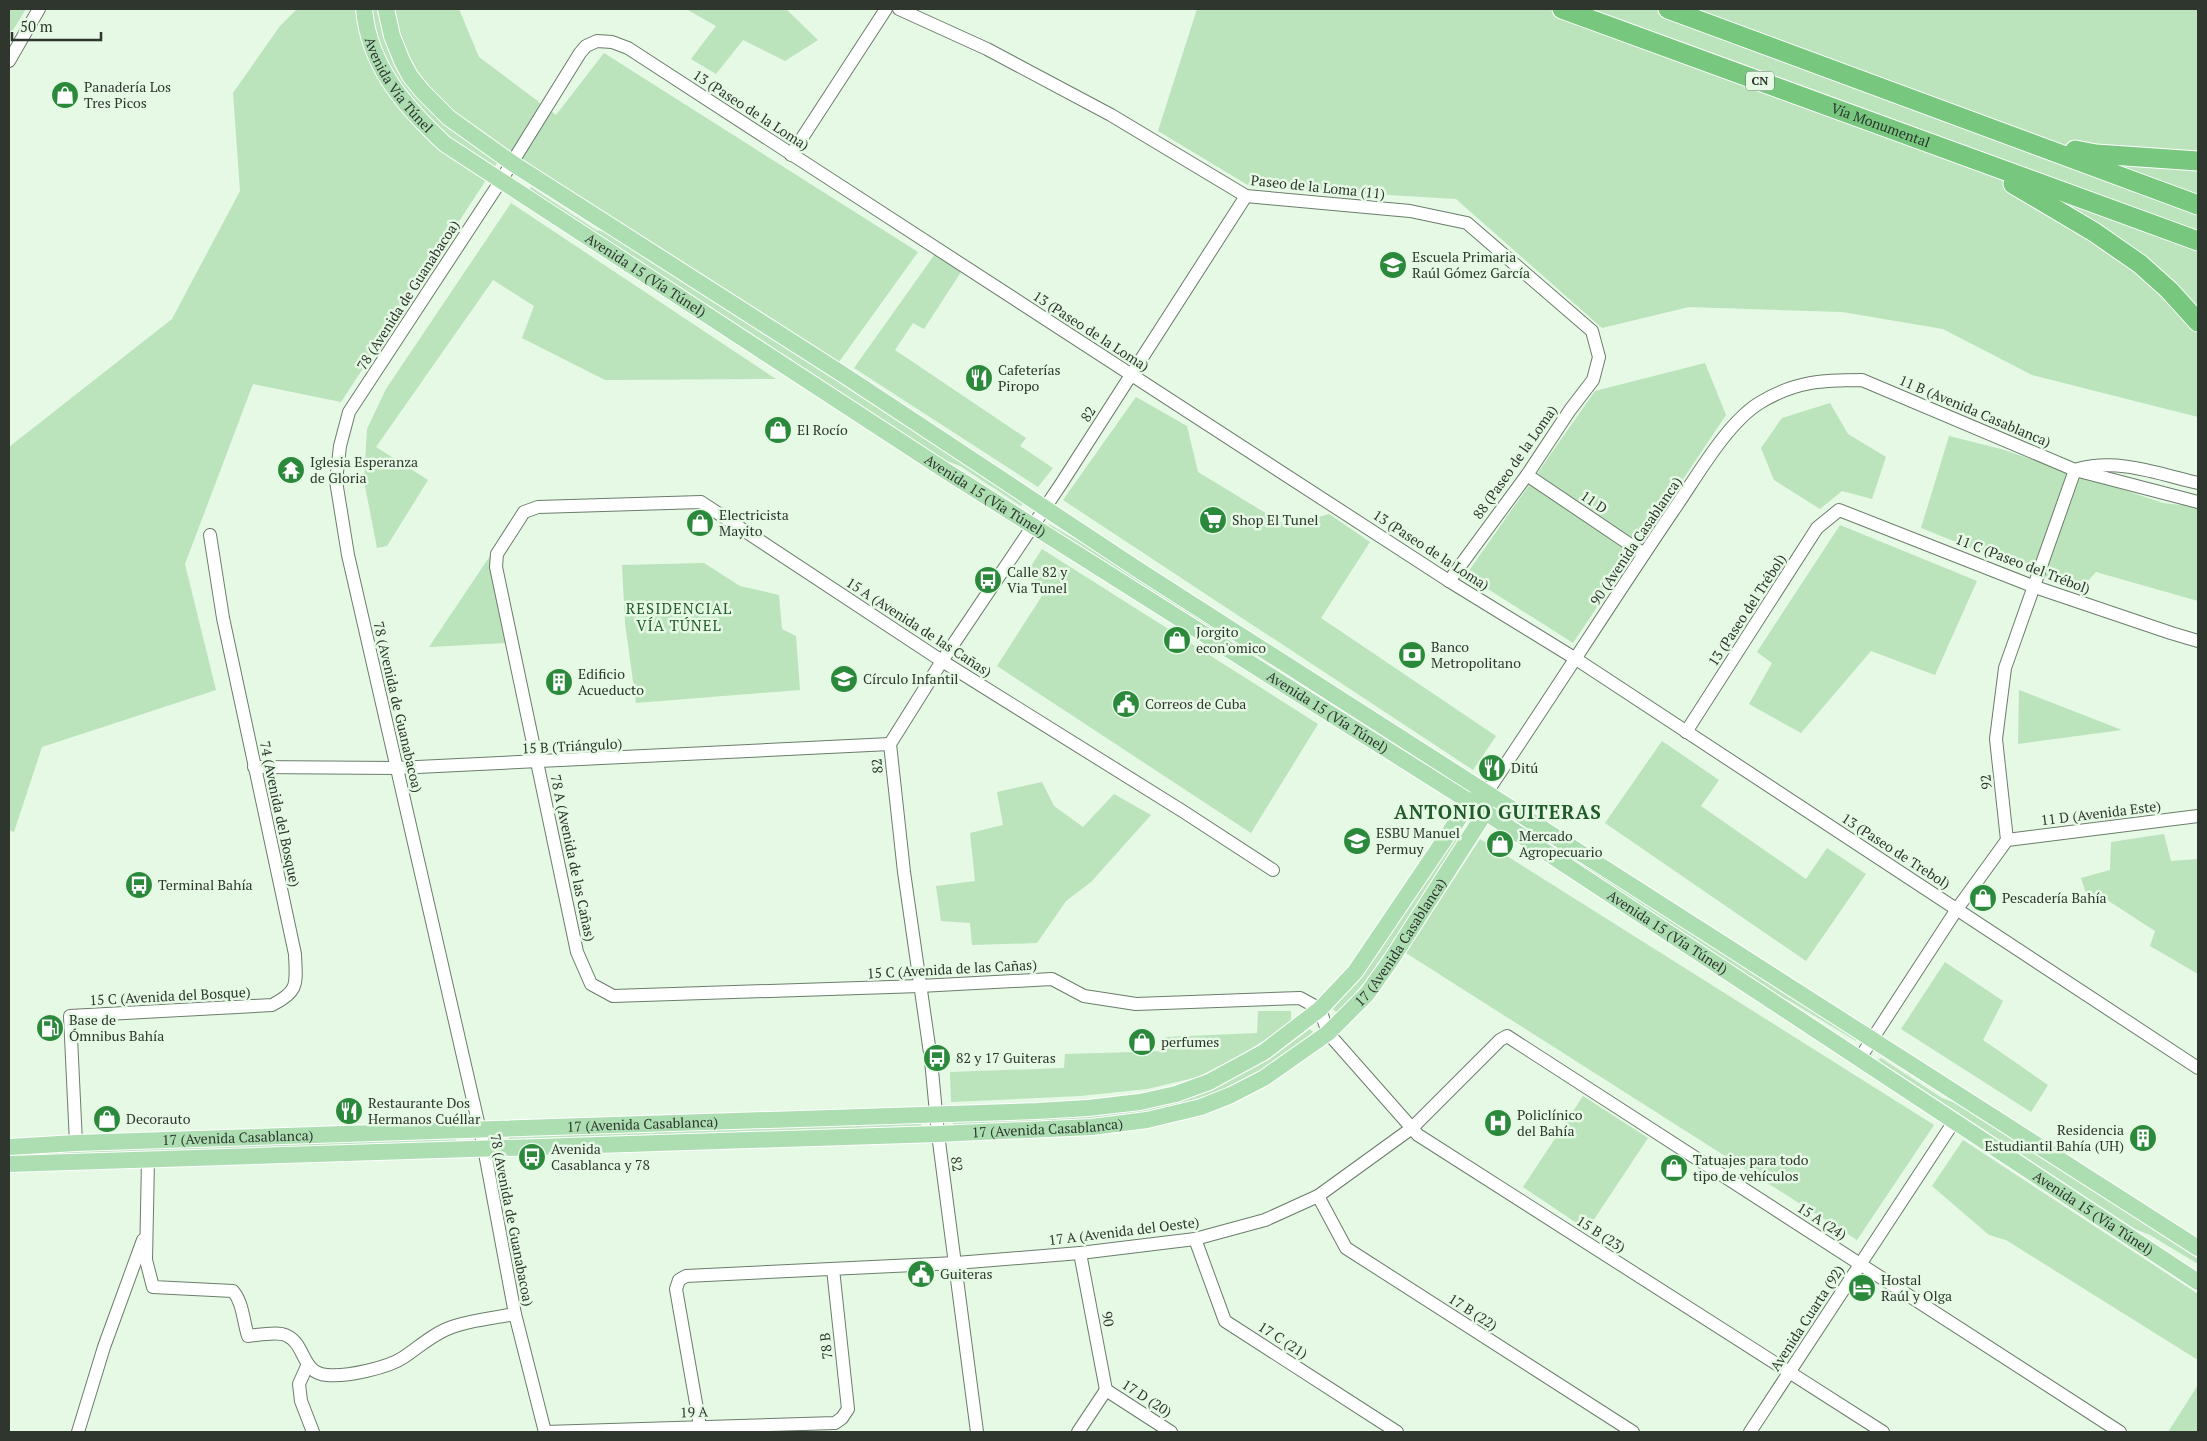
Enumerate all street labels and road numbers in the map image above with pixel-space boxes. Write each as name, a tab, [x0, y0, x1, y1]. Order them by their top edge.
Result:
street label: Avenida Vía Túnel	[361, 34, 438, 136]
street label: 13 (Paseo de la Loma)	[689, 65, 813, 154]
road number: CN	[1746, 72, 1774, 90]
street label: Vía Monumental	[1829, 98, 1933, 151]
street label: Paseo de la Loma (11)	[1250, 170, 1386, 203]
street label: 78 (Avenida de Guanabacoa)	[352, 216, 463, 373]
street label: Avenida 15 (Vía Túnel)	[582, 228, 710, 321]
street label: 13 (Paseo de la Loma)	[1029, 286, 1153, 375]
street label: 11 B (Avenida Casablanca)	[1896, 370, 2054, 451]
street label: 88 (Paseo de la Loma)	[1468, 401, 1561, 522]
street label: 82	[1076, 402, 1100, 425]
street label: Avenida 15 (Vía Túnel)	[921, 450, 1050, 541]
street label: 90 (Avenida Casablanca)	[1585, 473, 1686, 609]
street label: 11 D	[1577, 486, 1611, 517]
street label: 13 (Paseo de la Loma)	[1369, 505, 1493, 594]
street label: 11 C (Paseo del Trébol)	[1953, 529, 2093, 598]
street label: 13 (Paseo del Trébol)	[1703, 550, 1790, 670]
street label: 15 A (Avenida de las Cañas)	[843, 572, 996, 681]
street label: 78 (Avenida de Guanabacoa)	[370, 619, 427, 794]
street label: Avenida 15 (Vía Túnel)	[1263, 666, 1392, 757]
street label: 15 B (Triángulo)	[521, 733, 623, 758]
street label: 74 (Avenida del Bosque)	[256, 739, 305, 889]
street label: 82	[866, 758, 887, 774]
street label: 78 A (Avenida de las Cañas)	[547, 773, 600, 943]
street label: 92	[1975, 774, 1996, 790]
street label: 11 D (Avenida Este)	[2040, 796, 2162, 829]
street label: 13 (Paseo de Trebol)	[1838, 808, 1954, 893]
street label: 17 (Avenida Casablanca)	[1350, 874, 1450, 1010]
street label: Avenida 15 (Vía Túnel)	[1604, 885, 1732, 979]
street label: 15 C (Avenida de las Cañas)	[867, 955, 1037, 982]
street label: 15 C (Avenida del Bosque)	[89, 982, 251, 1009]
street label: 17 (Avenida Casablanca)	[567, 1112, 719, 1136]
street label: 17 (Avenida Casablanca)	[971, 1113, 1124, 1141]
street label: 17 (Avenida Casablanca)	[162, 1125, 314, 1149]
street label: 78 (Avenida de Guanabacoa)	[486, 1132, 539, 1308]
street label: 82	[947, 1155, 968, 1173]
street label: Avenida 15 (Vía Túnel)	[2030, 1166, 2158, 1259]
street label: 15 A (24)	[1794, 1198, 1851, 1244]
street label: 15 B (23)	[1573, 1211, 1629, 1256]
street label: 17 A (Avenida del Oeste)	[1047, 1212, 1200, 1249]
street label: Avenida Cuarta (92)	[1765, 1261, 1848, 1374]
street label: 17 B (22)	[1445, 1289, 1501, 1334]
street label: 90	[1098, 1310, 1119, 1328]
street label: 17 C (21)	[1255, 1317, 1312, 1363]
street label: 78 B	[815, 1332, 836, 1360]
street label: 17 D (20)	[1119, 1374, 1176, 1421]
street label: 19 A	[680, 1402, 709, 1421]

